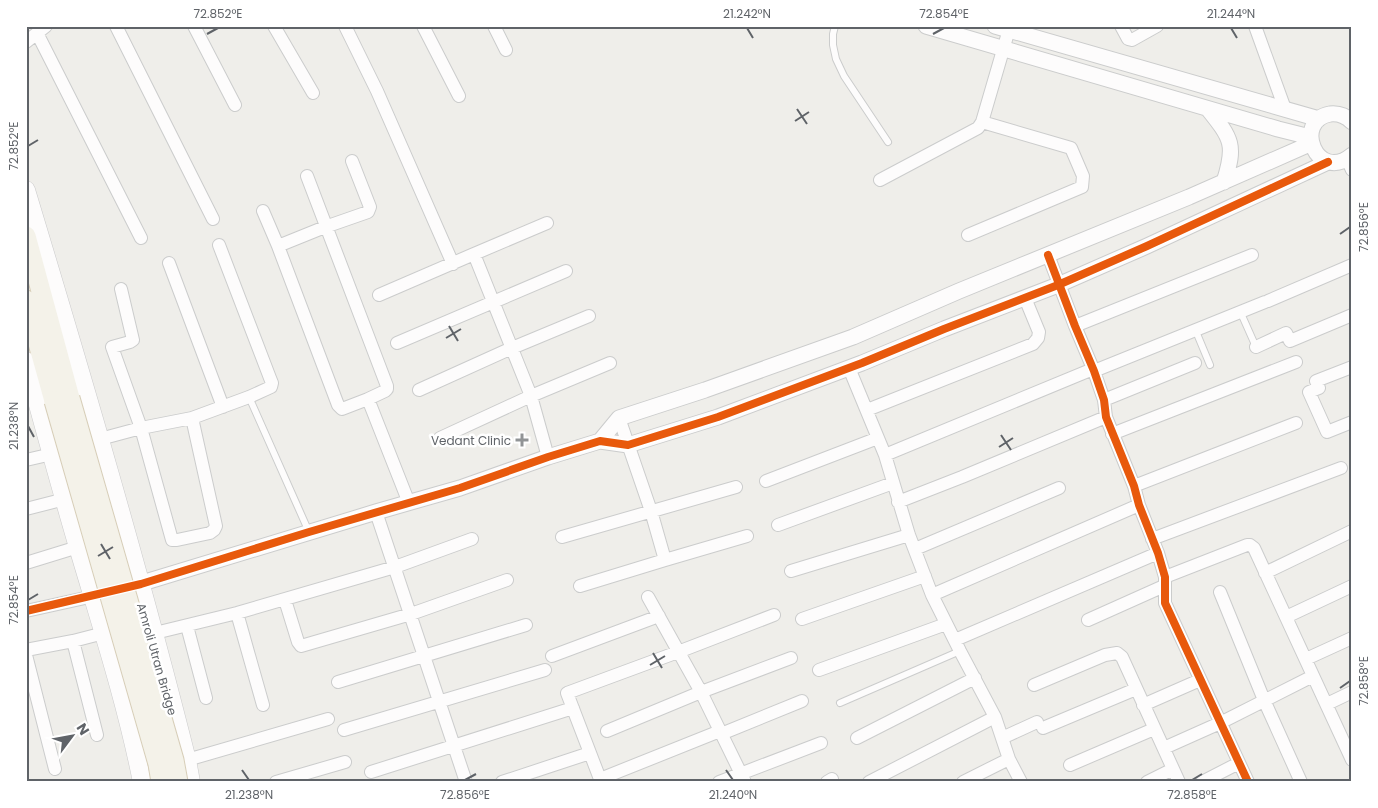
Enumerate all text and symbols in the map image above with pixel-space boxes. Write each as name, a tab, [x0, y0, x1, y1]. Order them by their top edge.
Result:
text: 72.852°E	[193, 5, 243, 22]
text: 21.242°N	[723, 5, 771, 22]
text: 72.854°E	[919, 5, 969, 22]
text: 21.244°N	[1207, 5, 1255, 22]
text: 72.852°E	[5, 121, 22, 171]
text: 72.856°E	[1355, 202, 1372, 252]
text: 21.238°N	[5, 402, 22, 450]
place label: Vedant Clinic	[431, 432, 511, 449]
marker: Vedant Clinic	[515, 433, 529, 447]
text: 72.854°E	[5, 575, 22, 625]
street label: Amroli Utran Bridge	[133, 601, 181, 717]
text: 72.858°E	[1355, 656, 1372, 706]
north arrow	[48, 710, 98, 760]
text: N	[72, 719, 94, 739]
text: 21.238°N	[225, 786, 273, 803]
text: 72.856°E	[440, 786, 490, 803]
text: 21.240°N	[709, 786, 757, 803]
text: 72.858°E	[1167, 786, 1217, 803]

